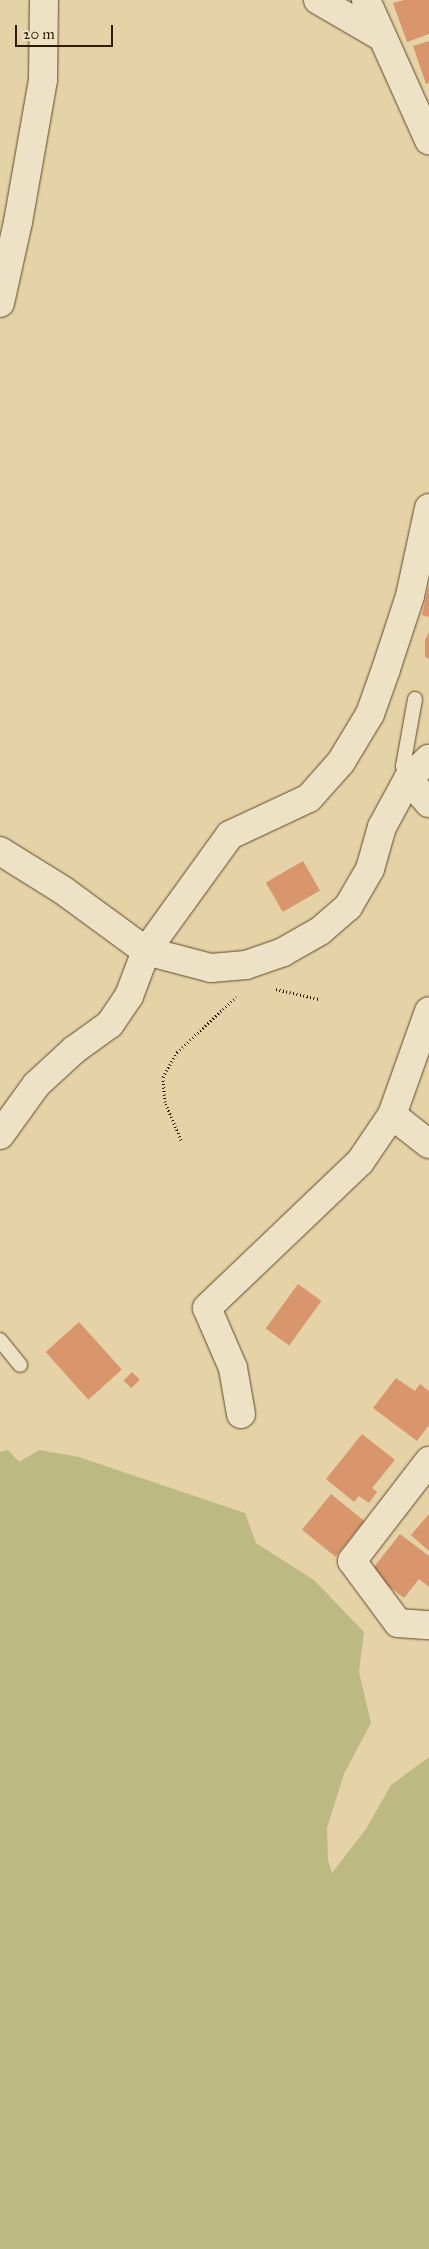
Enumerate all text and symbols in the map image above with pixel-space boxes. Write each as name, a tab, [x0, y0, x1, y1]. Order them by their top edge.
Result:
scale bar	[18, 15, 115, 47]
text: 20 m	[23, 25, 55, 43]

